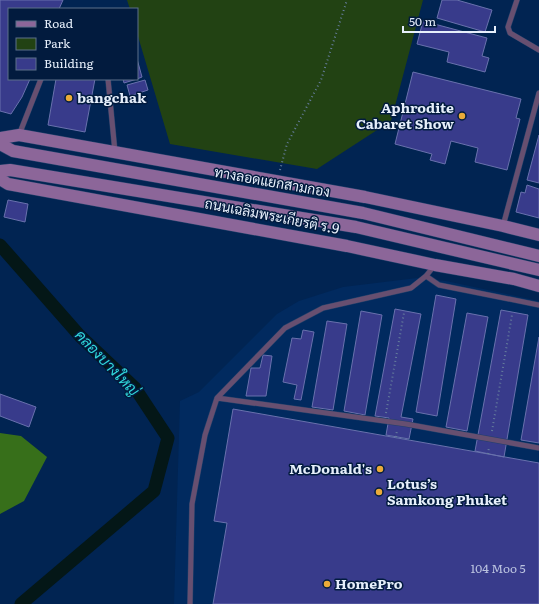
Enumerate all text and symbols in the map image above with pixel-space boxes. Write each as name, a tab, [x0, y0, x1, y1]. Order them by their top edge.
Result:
legend	[8, 8, 138, 80]
scale bar	[403, 8, 495, 34]
text: 50 m	[409, 12, 436, 30]
text: Road	[44, 14, 74, 32]
text: Park	[44, 34, 71, 52]
text: Building	[44, 54, 94, 72]
place label: bangchak	[77, 87, 147, 107]
marker: bangchak	[64, 93, 74, 103]
place label: Aphrodite Cabaret Show	[356, 97, 454, 133]
marker: Aphrodite Cabaret Show	[457, 111, 467, 121]
street label: ทางลอดแยกสามกอง	[213, 161, 332, 201]
street label: ถนนเฉลิมพระเกียรติ ร.9	[203, 192, 341, 238]
water label: คลองบางใหญ่	[70, 323, 147, 401]
place label: McDonald's	[289, 458, 372, 478]
marker: McDonald's	[375, 464, 385, 474]
place label: Lotus’s Samkong Phuket	[387, 473, 508, 509]
marker: Lotus’s Samkong Phuket	[374, 487, 384, 497]
house number: 104 Moo 5	[470, 559, 526, 577]
place label: HomePro	[335, 573, 403, 593]
marker: HomePro	[322, 579, 332, 589]

